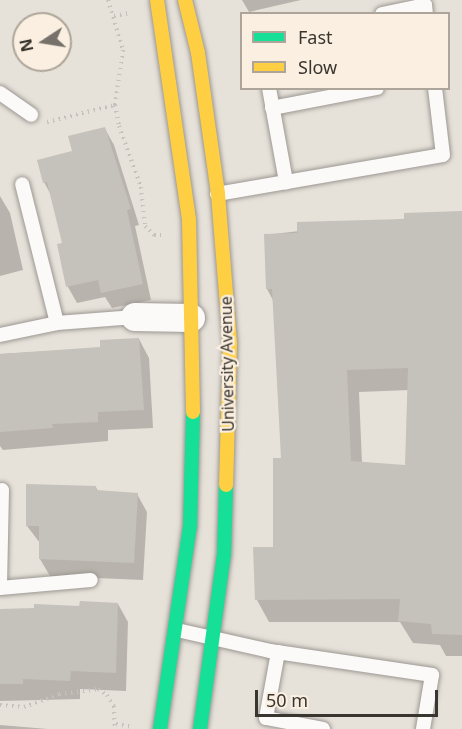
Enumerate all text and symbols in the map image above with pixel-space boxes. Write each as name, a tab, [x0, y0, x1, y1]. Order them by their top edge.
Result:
north arrow	[12, 12, 72, 72]
legend	[240, 12, 450, 90]
text: Fast	[298, 25, 333, 49]
text: N	[14, 37, 38, 54]
text: Slow	[298, 55, 337, 79]
street label: University Avenue	[216, 296, 238, 432]
scale bar	[258, 678, 441, 716]
text: 50 m	[266, 688, 308, 712]

